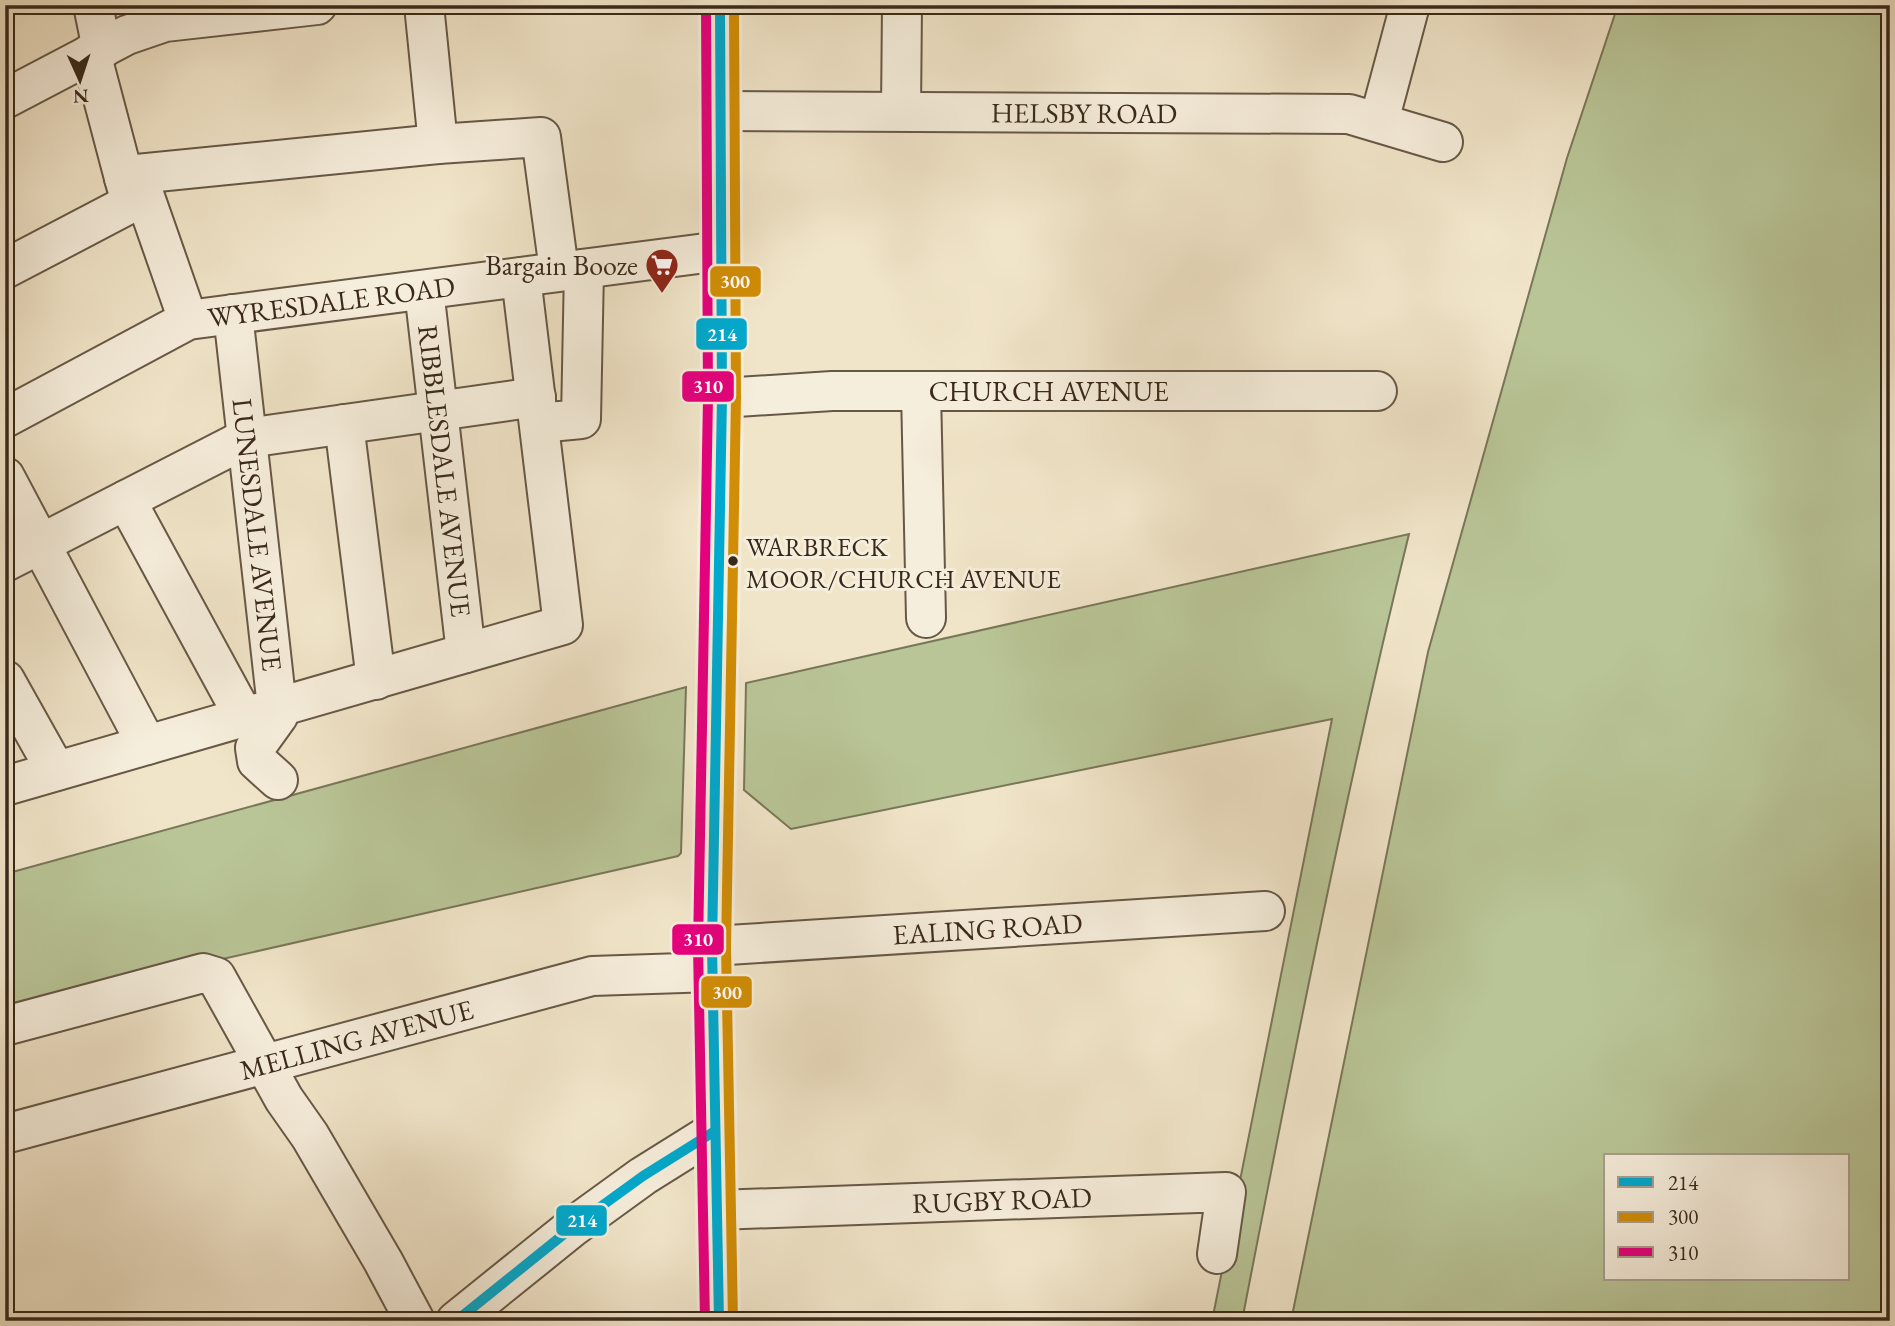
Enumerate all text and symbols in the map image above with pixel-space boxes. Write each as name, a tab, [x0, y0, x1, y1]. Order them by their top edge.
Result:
north arrow	[46, 46, 116, 116]
text: N	[72, 84, 89, 109]
street label: HELSBY ROAD	[991, 94, 1177, 131]
supermarket icon: Bargain Booze	[643, 246, 681, 295]
place label: Bargain Booze	[485, 247, 638, 283]
line badge: 300	[709, 265, 762, 298]
street label: WYRESDALE ROAD	[205, 268, 457, 335]
text: 300	[720, 269, 750, 294]
line badge: 214	[695, 317, 748, 351]
text: 214	[707, 322, 738, 347]
street label: RIBBLESDALE AVENUE	[410, 323, 480, 619]
line badge: 310	[681, 370, 735, 403]
street label: CHURCH AVENUE	[929, 373, 1169, 409]
text: 310	[693, 374, 723, 399]
street label: LUNESDALE AVENUE	[225, 396, 291, 673]
place label: WARBRECK MOOR/CHURCH AVENUE	[746, 530, 1061, 596]
marker: WARBRECK MOOR/CHURCH AVENUE	[726, 554, 740, 568]
street label: EALING ROAD	[891, 905, 1084, 953]
line badge: 310	[671, 923, 725, 956]
text: 310	[683, 927, 713, 952]
line badge: 300	[700, 975, 753, 1009]
text: 300	[712, 980, 742, 1005]
street label: MELLING AVENUE	[236, 991, 477, 1088]
legend	[1604, 1154, 1850, 1280]
text: 214	[1668, 1169, 1699, 1196]
street label: RUGBY ROAD	[911, 1179, 1092, 1221]
text: 300	[1668, 1203, 1698, 1230]
line badge: 214	[555, 1204, 608, 1237]
text: 214	[567, 1208, 598, 1233]
text: 310	[1668, 1239, 1698, 1266]

